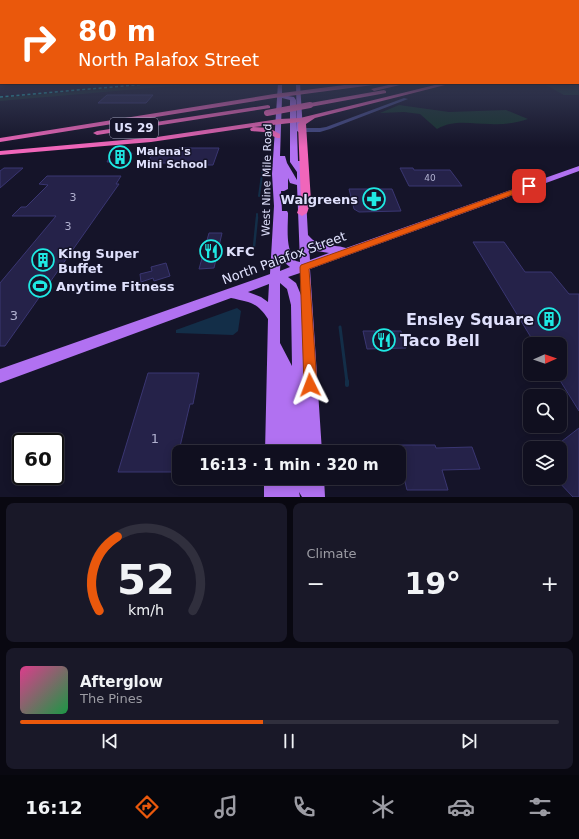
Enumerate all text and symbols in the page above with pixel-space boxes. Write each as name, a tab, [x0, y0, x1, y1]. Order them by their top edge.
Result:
text: 80 m	[78, 15, 156, 48]
icon: right	[12, 16, 64, 68]
text: North Palafox Street	[78, 49, 259, 70]
road number: US 29	[110, 118, 158, 138]
street label: West Nine Mile Road	[260, 124, 274, 236]
building icon: Malena's Mini School	[107, 144, 133, 170]
place label: Malena's Mini School	[136, 145, 207, 171]
pin	[512, 169, 546, 203]
house number: 40	[424, 173, 436, 183]
icon: arrive	[518, 175, 540, 197]
pharmacy icon: Walgreens	[361, 186, 387, 212]
house number: 3	[70, 191, 77, 204]
place label: Walgreens	[281, 192, 358, 207]
house number: 3	[65, 220, 72, 233]
street label: North Palafox Street	[220, 229, 348, 287]
restaurant icon: KFC	[198, 238, 224, 264]
place label: KFC	[226, 244, 255, 259]
place label: King Super Buffet	[58, 246, 139, 276]
building icon: King Super Buffet	[30, 247, 56, 273]
sports icon: Anytime Fitness	[27, 273, 53, 299]
place label: Anytime Fitness	[56, 279, 175, 294]
building icon: Ensley Square	[536, 306, 562, 332]
house number: 3	[10, 308, 18, 323]
place label: Ensley Square	[406, 310, 534, 329]
restaurant icon: Taco Bell	[371, 327, 397, 353]
place label: Taco Bell	[400, 331, 480, 350]
north arrow	[523, 337, 567, 381]
map controls	[523, 337, 567, 485]
position arrow	[289, 364, 331, 406]
button: search	[523, 389, 567, 433]
house number: 1	[151, 431, 159, 446]
speed limit sign: 60	[12, 433, 64, 485]
button: layers	[523, 441, 567, 485]
text: 16:13 · 1 min · 320 m	[199, 456, 379, 474]
text: Climate	[307, 546, 357, 561]
text: 52	[117, 554, 175, 603]
text: 19°	[404, 566, 461, 601]
text: −	[307, 571, 325, 596]
text: +	[541, 571, 559, 596]
text: km/h	[128, 601, 164, 617]
text: Afterglow	[80, 673, 163, 691]
text: The Pines	[80, 691, 143, 706]
icon: previous	[99, 730, 121, 752]
icon: pause	[278, 730, 300, 752]
icon: next	[458, 730, 480, 752]
icon: directions	[133, 793, 161, 821]
icon: music	[212, 793, 240, 821]
icon: phone	[290, 793, 318, 821]
icon: climate	[369, 793, 397, 821]
icon: car	[447, 793, 475, 821]
icon: filters	[526, 793, 554, 821]
text: 16:12	[25, 797, 83, 818]

